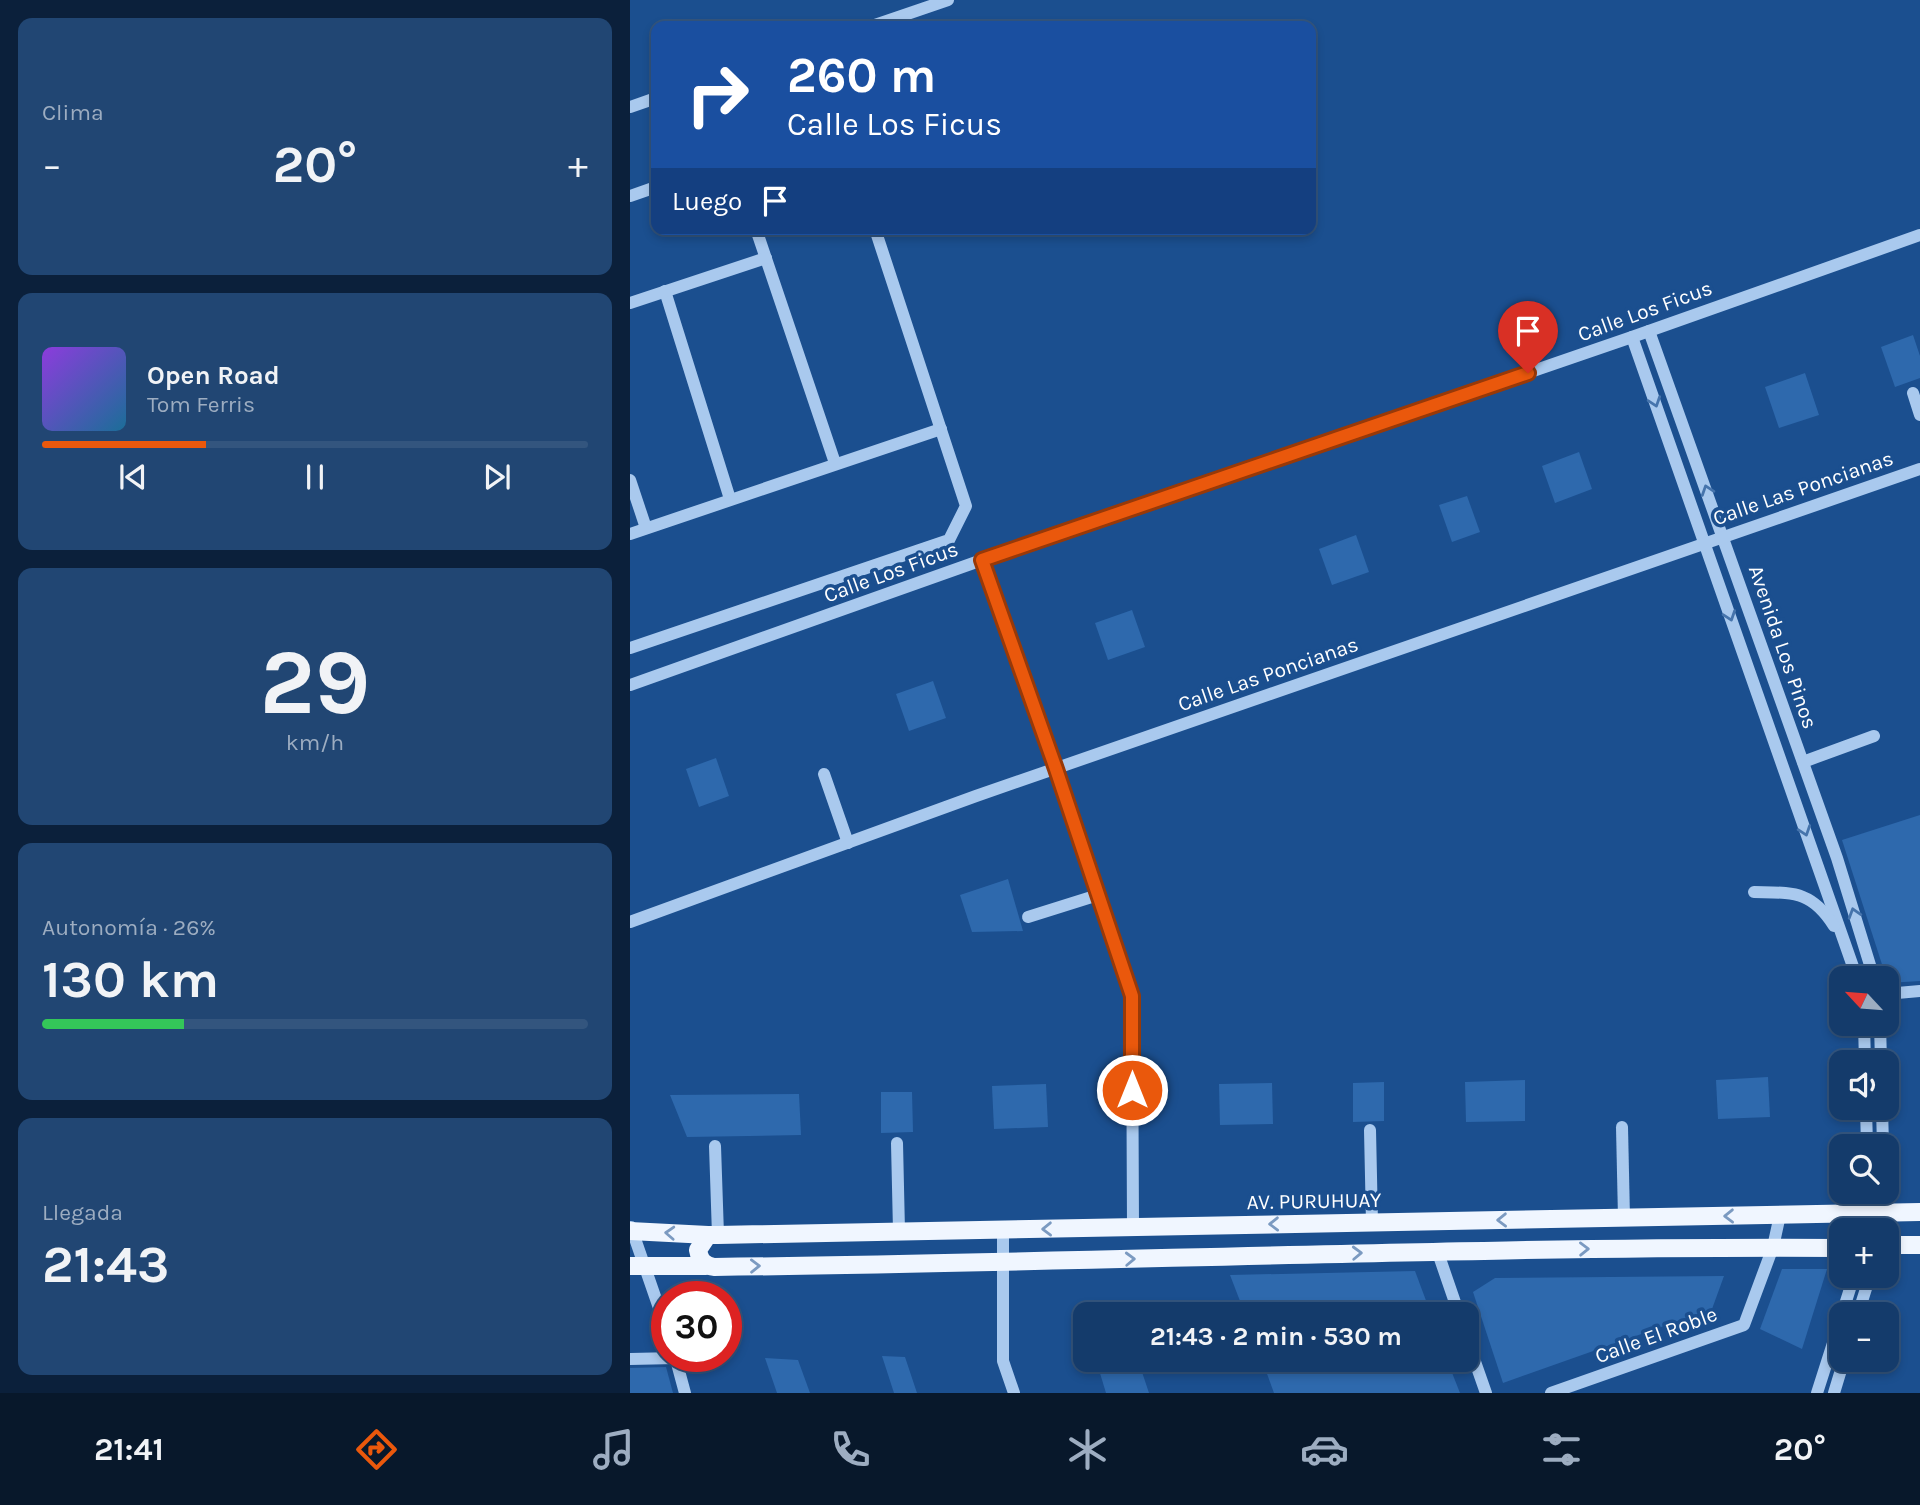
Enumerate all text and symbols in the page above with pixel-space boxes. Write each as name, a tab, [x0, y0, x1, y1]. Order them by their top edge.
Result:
text: 260 m	[787, 47, 936, 104]
icon: right	[672, 49, 763, 140]
text: Clima	[42, 99, 104, 126]
text: Calle Los Ficus	[787, 106, 1002, 143]
text: 20°	[273, 134, 357, 195]
text: −	[42, 143, 62, 188]
text: +	[568, 143, 588, 188]
icon: arrive	[756, 182, 794, 220]
text: Luego	[672, 186, 742, 217]
street label: Calle Los Ficus	[1575, 276, 1715, 346]
pin	[1498, 301, 1558, 373]
icon: arrive	[1509, 312, 1547, 350]
text: Open Road	[147, 360, 280, 391]
text: Tom Ferris	[147, 391, 255, 418]
one-way arrow	[1647, 395, 1661, 407]
street label: Calle Las Poncianas	[1710, 446, 1896, 530]
icon: previous	[114, 458, 152, 496]
icon: pause	[296, 458, 334, 496]
icon: next	[478, 458, 516, 496]
one-way arrow	[1701, 484, 1715, 497]
street label: Calle Los Ficus	[821, 537, 961, 607]
street label: Avenida Los Pinos	[1744, 562, 1822, 732]
one-way arrow	[1722, 610, 1736, 622]
text: 29	[260, 630, 370, 736]
street label: Calle Las Poncianas	[1175, 632, 1361, 716]
text: km/h	[286, 729, 344, 756]
one-way arrow	[1797, 825, 1811, 837]
one-way arrow	[1848, 907, 1862, 920]
text: Autonomía · 26%	[42, 914, 216, 941]
text: 130 km	[42, 949, 219, 1010]
north arrow	[1829, 966, 1899, 1036]
map controls	[1829, 966, 1899, 1372]
button: sound	[1829, 1050, 1899, 1120]
position arrow	[1095, 1053, 1169, 1127]
button: search	[1829, 1134, 1899, 1204]
street label: AV. PURUHUAY	[1246, 1188, 1382, 1214]
text: Llegada	[42, 1199, 123, 1226]
one-way arrow	[1724, 1208, 1734, 1224]
one-way arrow	[1496, 1212, 1507, 1228]
one-way arrow	[1269, 1217, 1280, 1232]
button: +	[1829, 1218, 1899, 1288]
one-way arrow	[1041, 1221, 1052, 1236]
one-way arrow	[665, 1226, 676, 1241]
text: 21:43	[42, 1234, 169, 1295]
one-way arrow	[1580, 1241, 1590, 1257]
one-way arrow	[1352, 1245, 1363, 1260]
one-way arrow	[1124, 1251, 1135, 1266]
one-way arrow	[750, 1258, 761, 1274]
speed limit sign: 30	[651, 1281, 742, 1372]
street label: Calle El Roble	[1592, 1302, 1720, 1368]
button: −	[1829, 1302, 1899, 1372]
text: 21:43 · 2 min · 530 m	[1150, 1321, 1402, 1352]
icon: directions	[352, 1425, 401, 1474]
icon: music	[589, 1425, 638, 1474]
icon: phone	[826, 1425, 875, 1474]
icon: climate	[1063, 1425, 1112, 1474]
icon: car	[1300, 1425, 1349, 1474]
icon: filters	[1537, 1425, 1586, 1474]
text: 21:41	[94, 1431, 164, 1468]
text: 20°	[1774, 1431, 1826, 1468]

